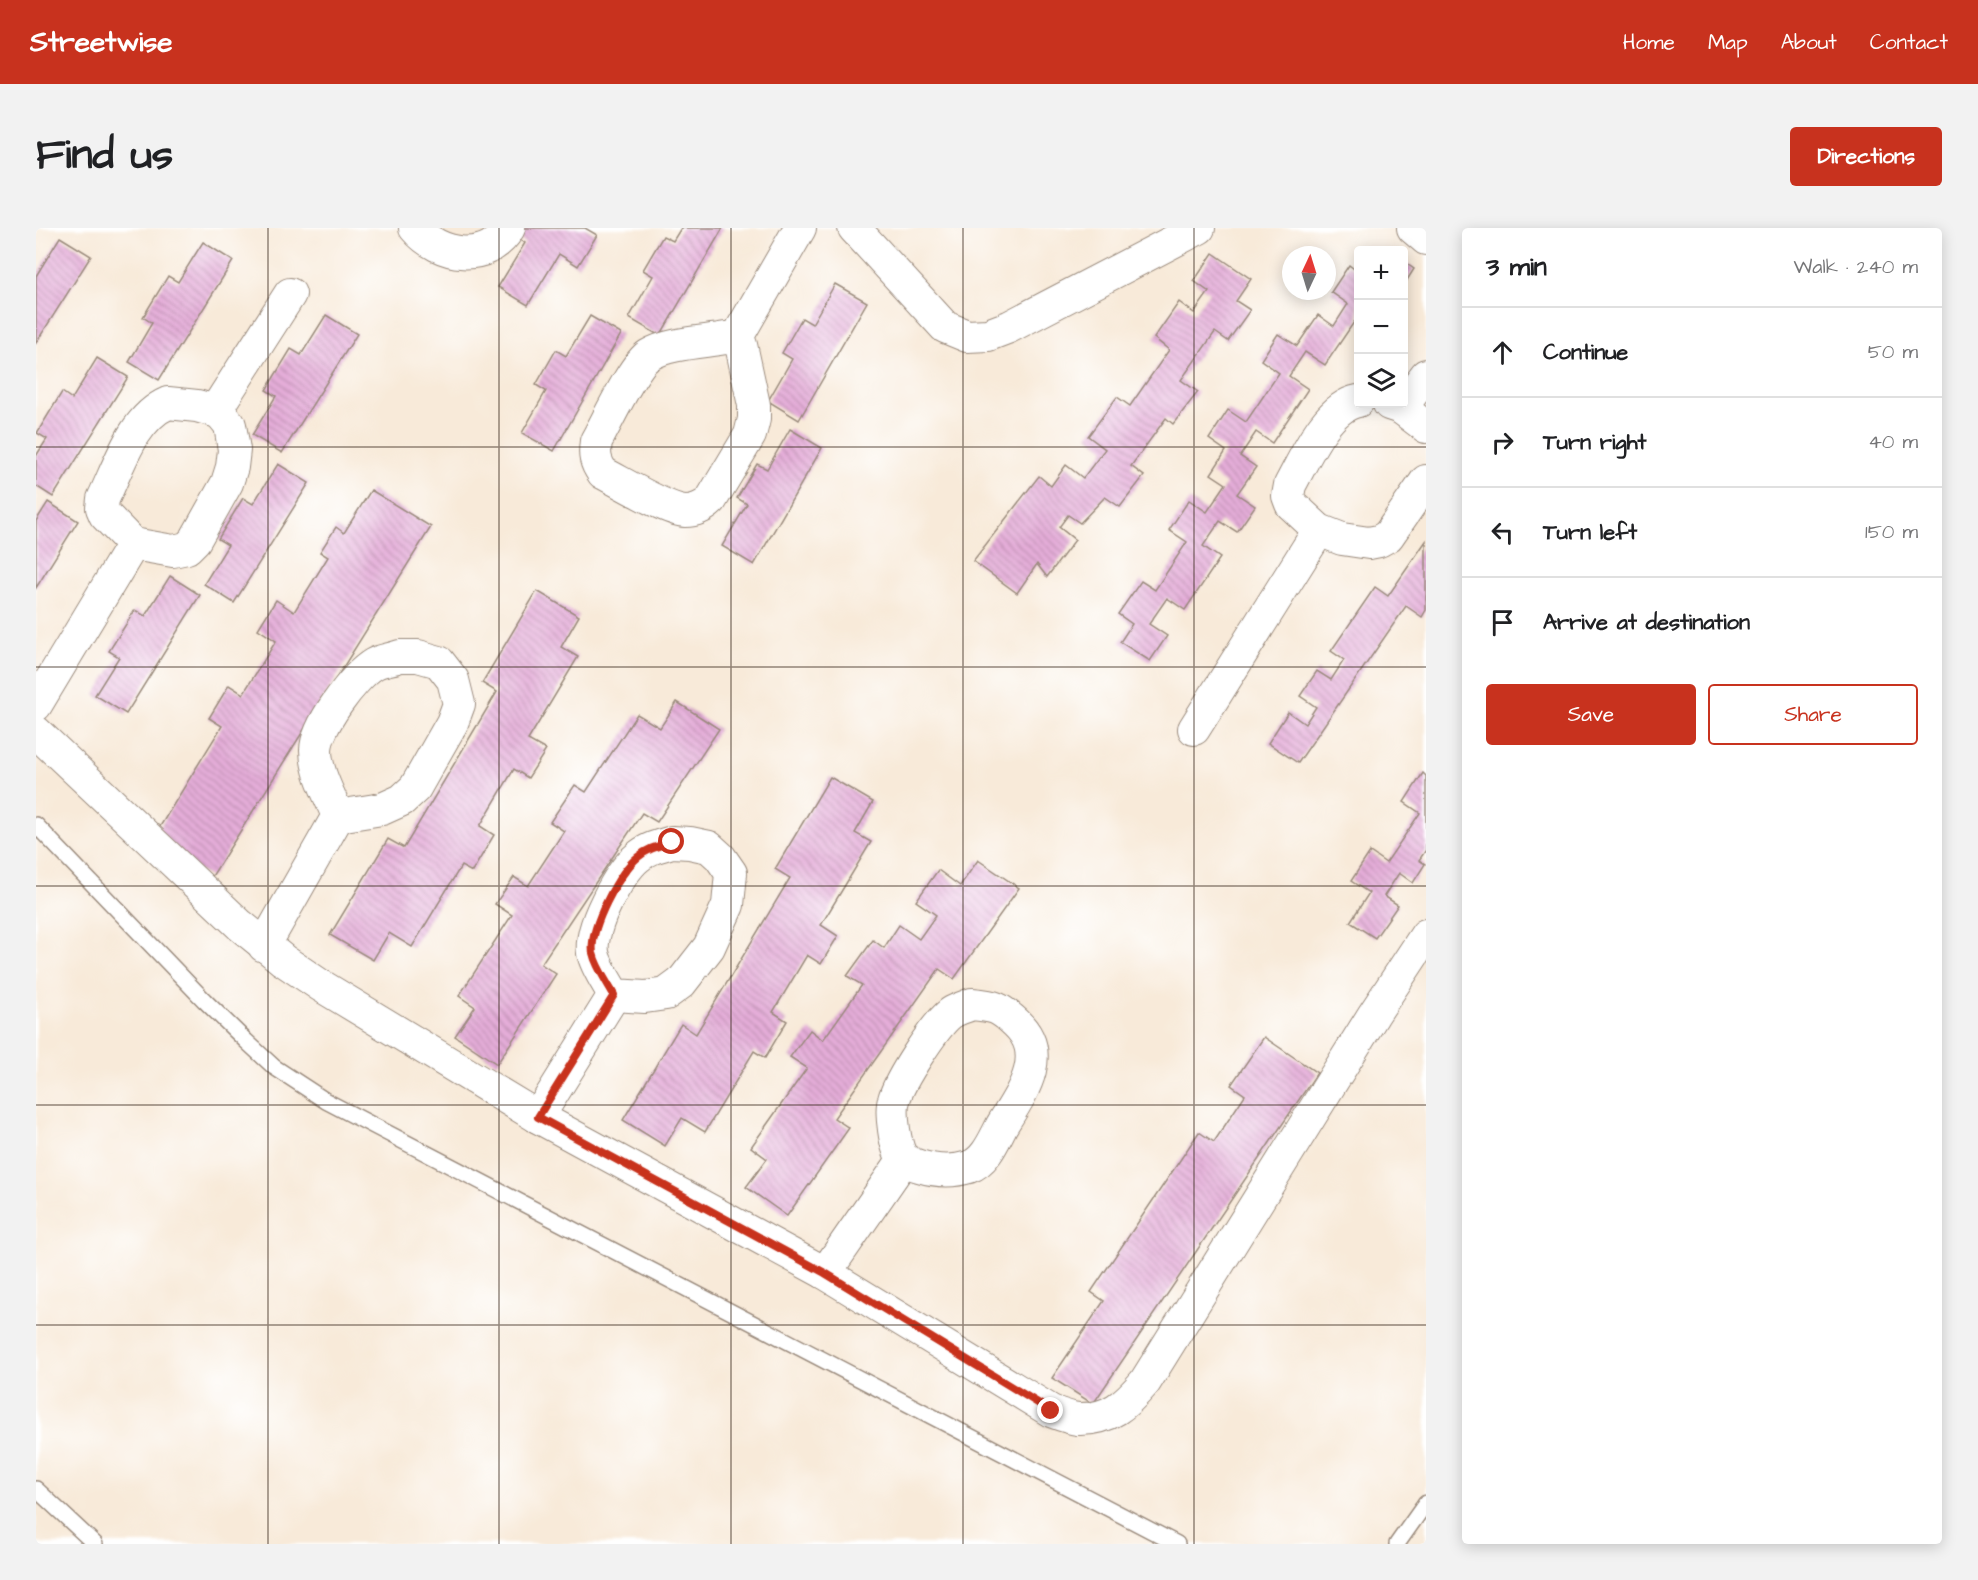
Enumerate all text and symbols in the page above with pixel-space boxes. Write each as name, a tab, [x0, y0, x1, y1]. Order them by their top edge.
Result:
text: Streetwise	[30, 23, 172, 62]
text: Home	[1623, 28, 1675, 57]
text: Map	[1708, 28, 1748, 57]
text: About	[1781, 28, 1837, 57]
text: Contact	[1870, 28, 1948, 57]
text: Find us	[36, 127, 173, 185]
button: Directions	[1790, 127, 1942, 186]
north arrow	[1282, 246, 1336, 300]
map controls	[1354, 246, 1408, 408]
button: +	[1354, 246, 1408, 300]
text: 3 min	[1486, 249, 1547, 285]
text: Walk · 240 m	[1794, 253, 1918, 281]
button: −	[1354, 300, 1408, 354]
icon: ahead	[1486, 336, 1519, 369]
text: Continue	[1543, 337, 1628, 368]
text: 50 m	[1868, 338, 1918, 366]
button: layers	[1354, 354, 1408, 408]
icon: right	[1486, 426, 1519, 459]
text: Turn right	[1543, 427, 1646, 458]
text: 40 m	[1868, 428, 1918, 456]
icon: left	[1486, 516, 1519, 549]
text: Turn left	[1543, 517, 1637, 548]
text: 150 m	[1865, 518, 1918, 546]
icon: arrive	[1486, 606, 1519, 639]
text: Arrive at destination	[1543, 607, 1750, 638]
button: Save	[1486, 684, 1696, 745]
button: Share	[1708, 684, 1918, 745]
route start	[658, 828, 684, 854]
route end	[1037, 1397, 1063, 1423]

